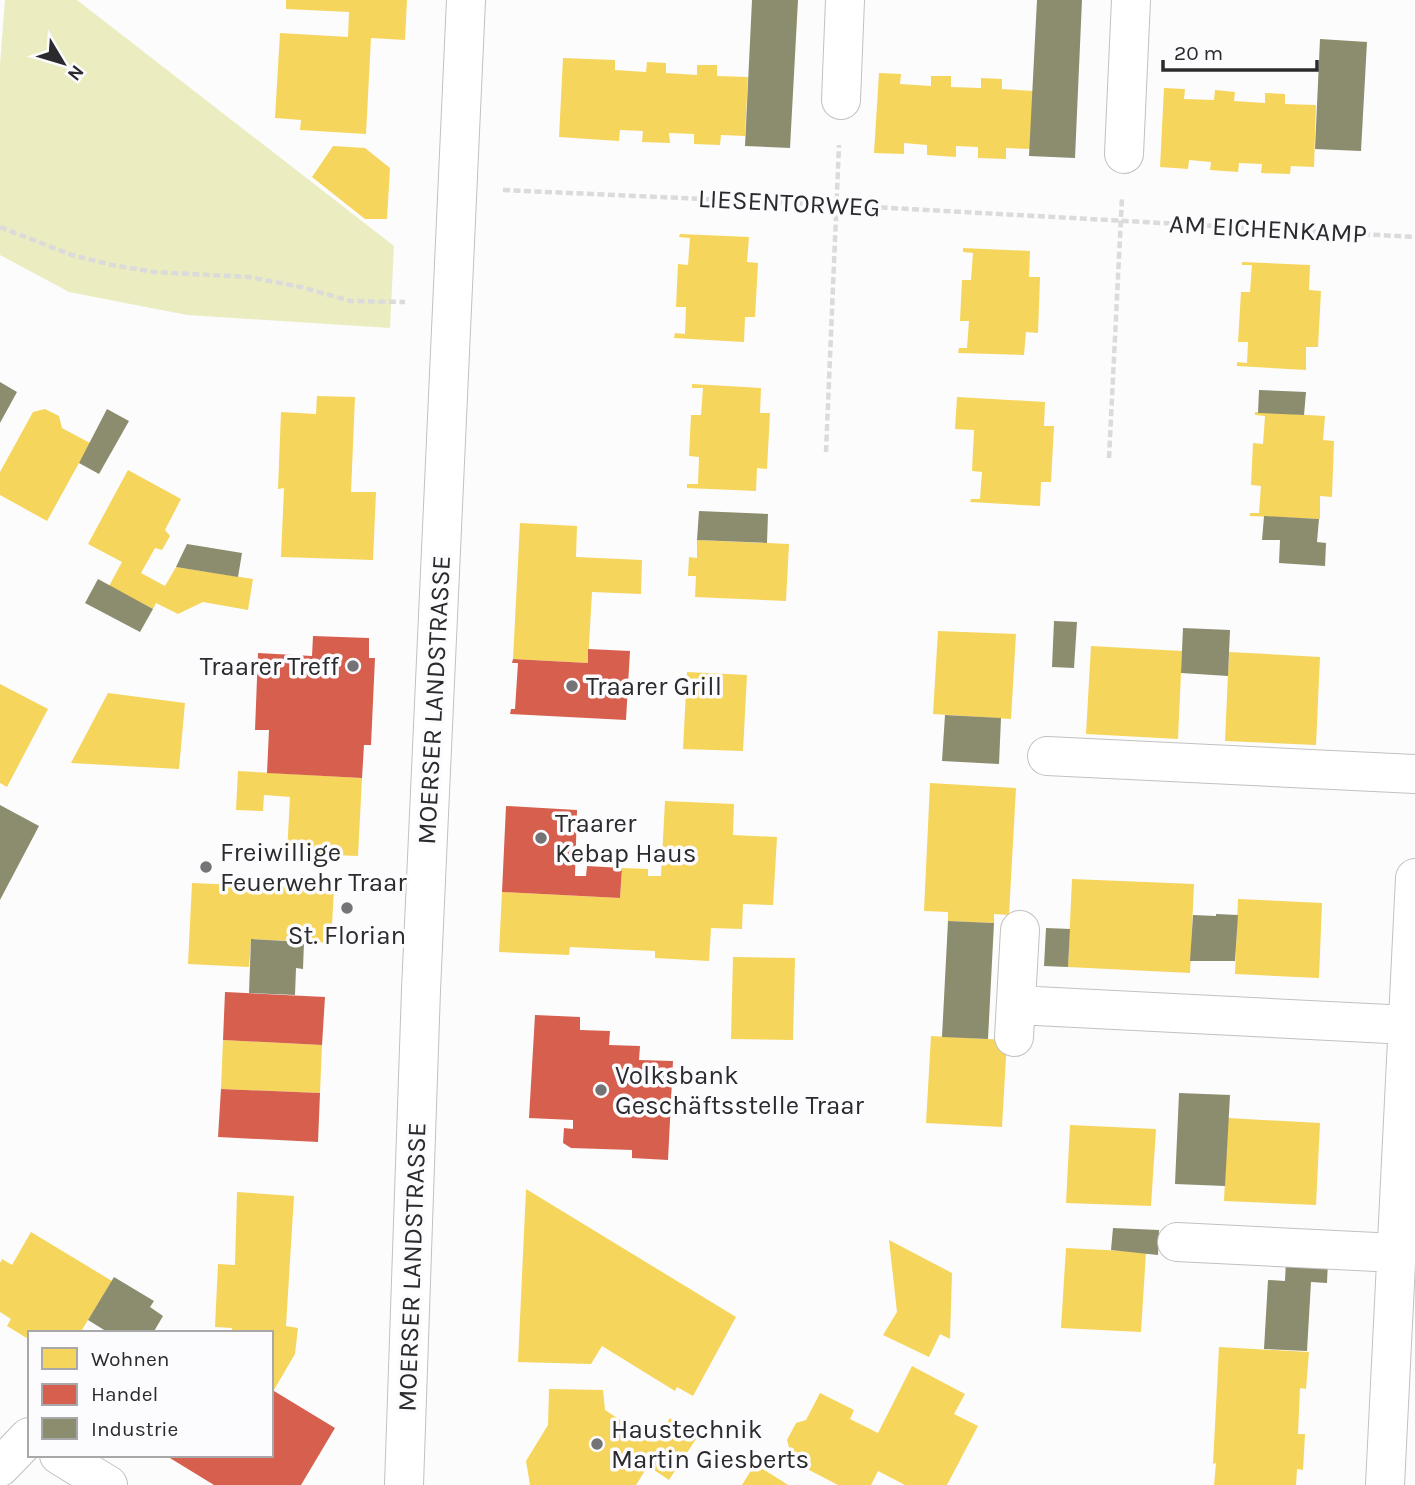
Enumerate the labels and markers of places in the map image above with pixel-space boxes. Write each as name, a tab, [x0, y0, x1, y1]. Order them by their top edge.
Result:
place label: Traarer Treff	[200, 651, 340, 682]
marker: Traarer Treff	[345, 658, 361, 674]
place label: Traarer Grill	[586, 671, 722, 702]
marker: Traarer Grill	[564, 678, 580, 694]
place label: Traarer Kebap Haus	[555, 808, 696, 869]
marker: Traarer Kebap Haus	[533, 830, 549, 846]
place label: Freiwillige Feuerwehr Traar	[220, 837, 407, 898]
marker: Freiwillige Feuerwehr Traar	[198, 859, 214, 875]
marker: St. Florian	[339, 900, 355, 916]
place label: St. Florian	[288, 920, 406, 951]
place label: Volksbank Geschäftsstelle Traar	[615, 1060, 865, 1121]
marker: Volksbank Geschäftsstelle Traar	[593, 1082, 609, 1098]
place label: Haustechnik Martin Giesberts	[611, 1414, 809, 1475]
marker: Haustechnik Martin Giesberts	[589, 1436, 605, 1452]

